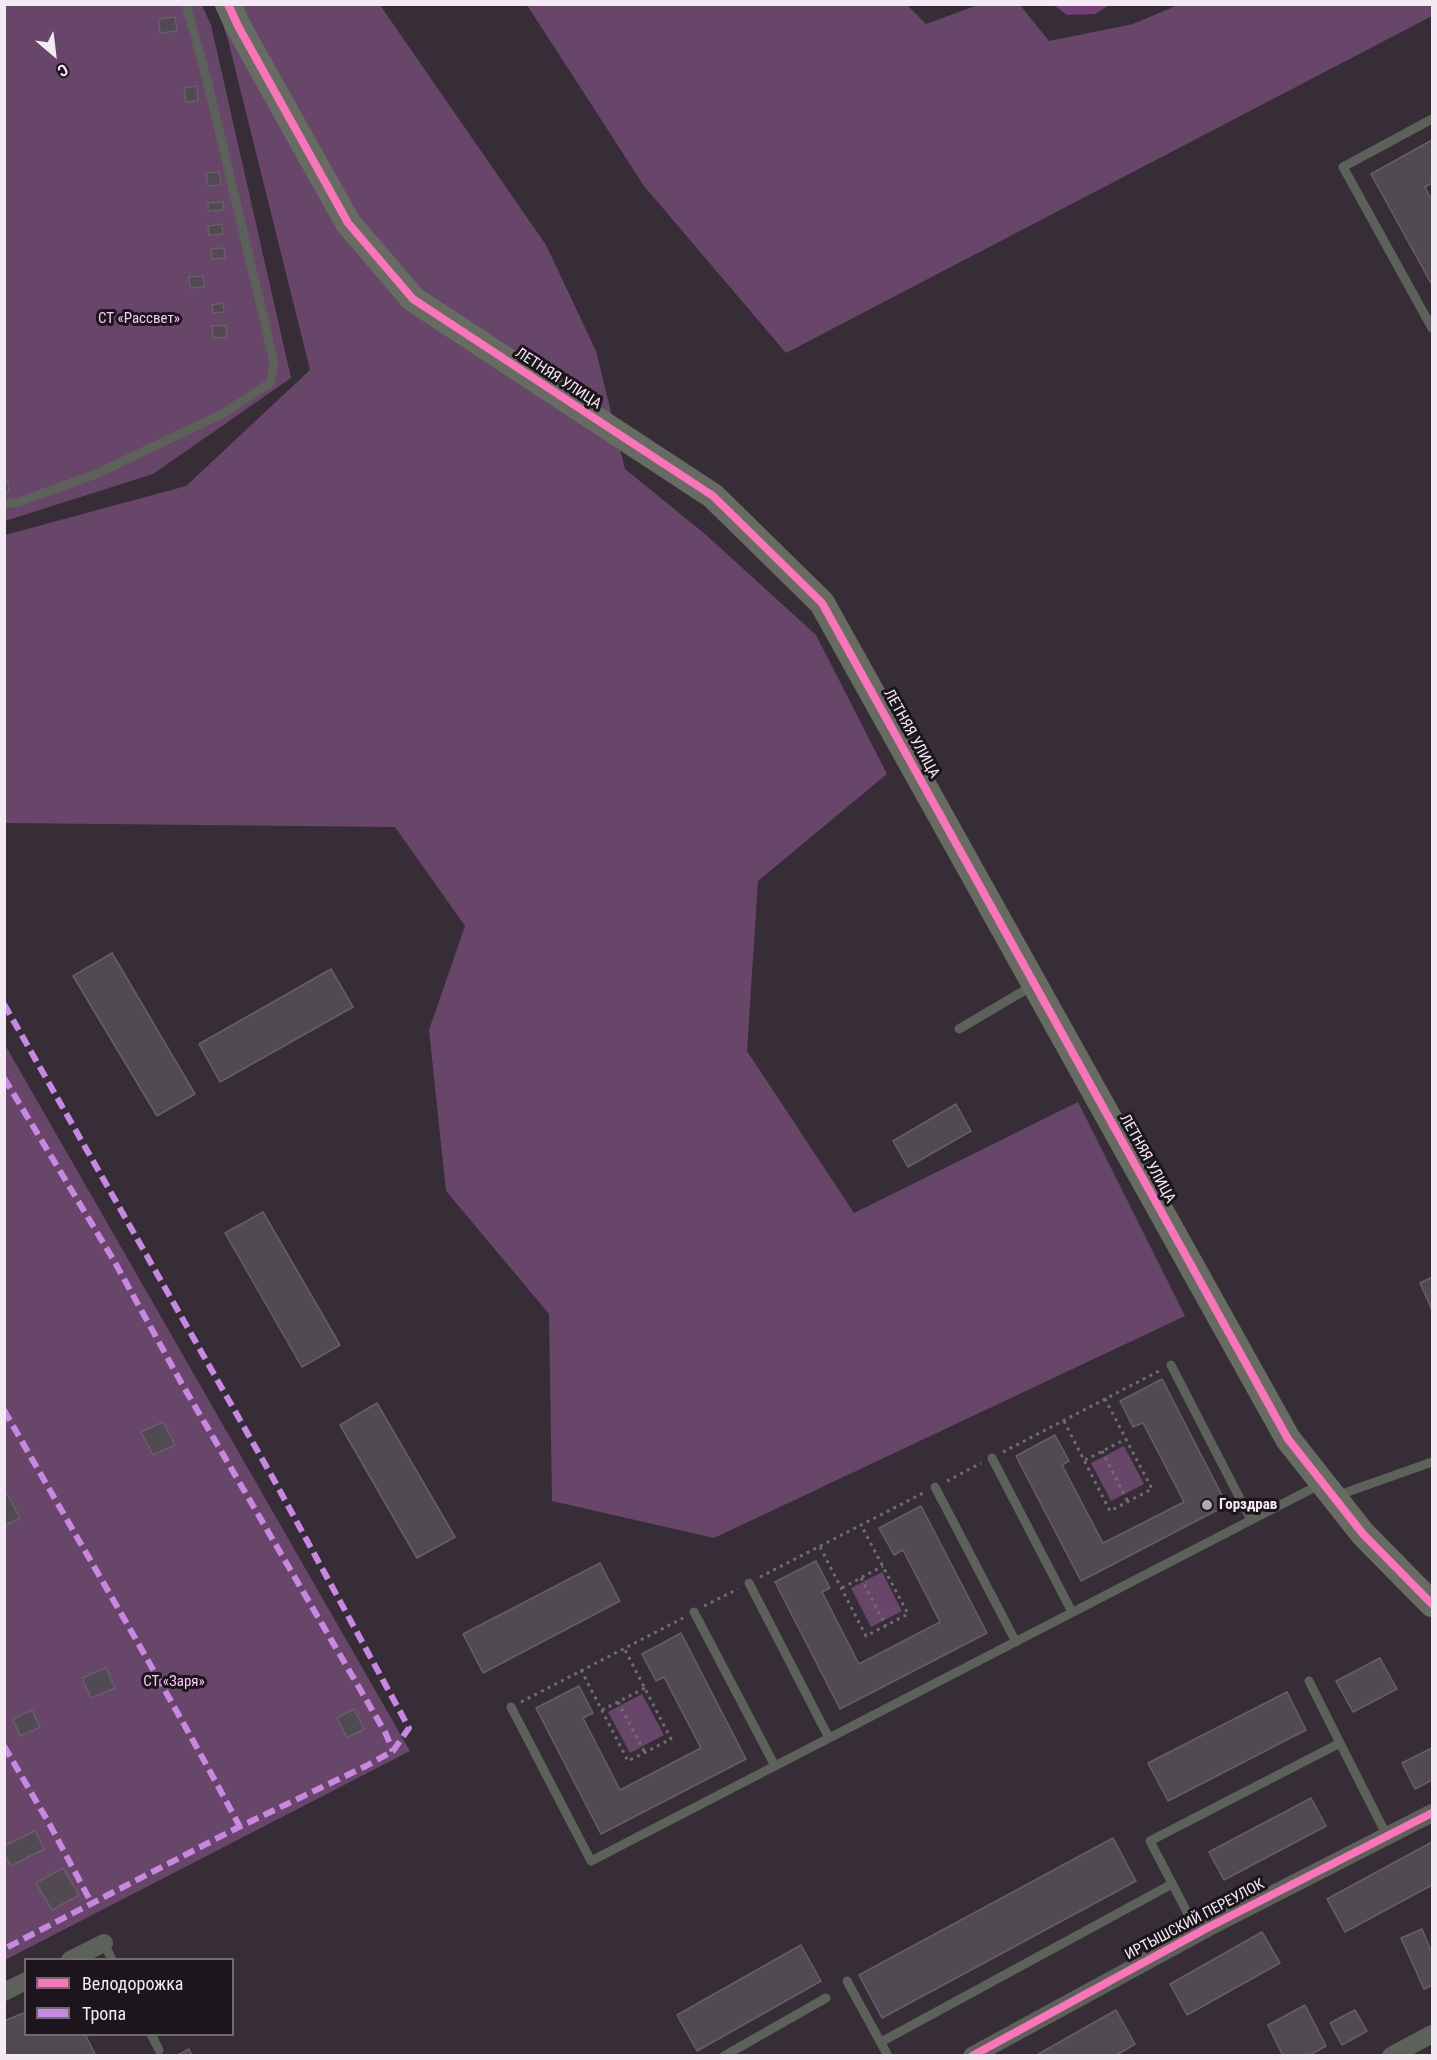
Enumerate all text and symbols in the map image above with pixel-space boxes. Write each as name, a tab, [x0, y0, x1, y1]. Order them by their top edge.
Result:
north arrow	[24, 24, 84, 84]
text: С	[54, 60, 71, 81]
park label: СТ «Рассвет»	[98, 310, 180, 328]
street label: ЛЕТНЯЯ УЛИЦА	[512, 344, 604, 414]
street label: ЛЕТНЯЯ УЛИЦА	[879, 686, 943, 782]
street label: ЛЕТНЯЯ УЛИЦА	[1115, 1111, 1179, 1207]
place label: Горздрав	[1219, 1496, 1277, 1514]
marker: Горздрав	[1200, 1498, 1214, 1512]
park label: СТ «Заря»	[143, 1673, 205, 1691]
street label: ИРТЫШСКИЙ ПЕРЕУЛОК	[1122, 1876, 1268, 1964]
legend	[24, 1958, 234, 2036]
text: Велодорожка	[82, 1973, 183, 1994]
text: Тропа	[82, 2003, 126, 2024]

